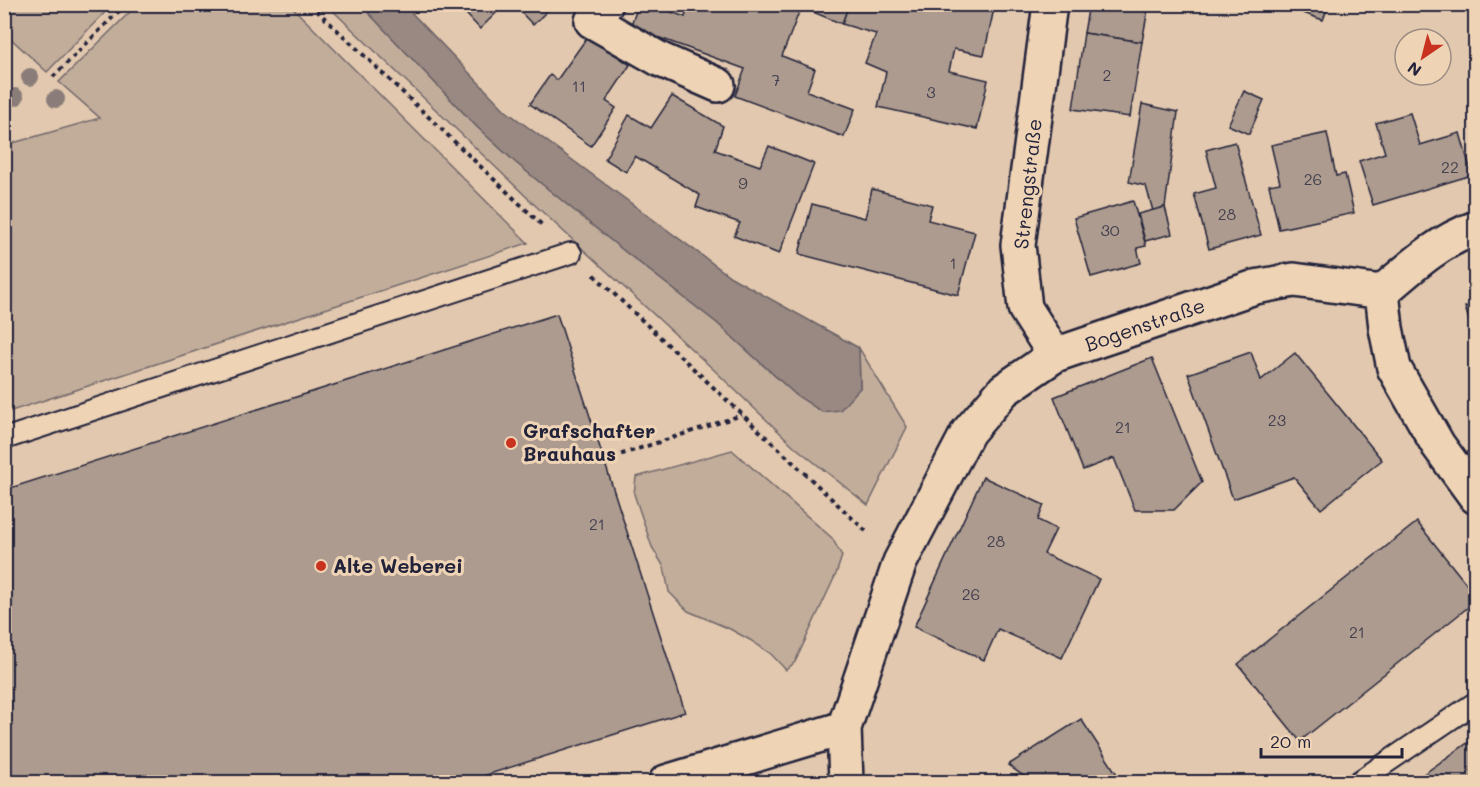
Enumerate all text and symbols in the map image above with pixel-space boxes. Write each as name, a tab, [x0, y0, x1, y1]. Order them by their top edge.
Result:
north arrow	[1393, 27, 1453, 87]
text: N	[1403, 58, 1425, 82]
house number: 2	[1103, 64, 1111, 85]
house number: 7	[772, 69, 781, 90]
house number: 11	[572, 75, 586, 96]
house number: 3	[926, 81, 936, 102]
street label: Strengstraße	[1007, 117, 1047, 251]
house number: 22	[1441, 156, 1459, 177]
house number: 26	[1304, 168, 1322, 189]
house number: 9	[738, 172, 748, 193]
house number: 28	[1218, 203, 1237, 224]
house number: 30	[1100, 219, 1120, 240]
house number: 1	[949, 252, 957, 273]
street label: Bogenstraße	[1081, 291, 1208, 357]
house number: 23	[1268, 409, 1286, 430]
house number: 21	[1115, 416, 1131, 437]
place label: Grafschafter Brauhaus	[523, 417, 655, 466]
marker: Grafschafter Brauhaus	[504, 436, 518, 450]
house number: 21	[589, 513, 605, 534]
house number: 28	[987, 530, 1006, 551]
place label: Alte Weberei	[333, 552, 463, 578]
marker: Alte Weberei	[314, 559, 328, 573]
house number: 26	[962, 583, 980, 604]
house number: 21	[1349, 621, 1365, 642]
scale bar	[1261, 721, 1402, 759]
text: 20 m	[1270, 729, 1311, 753]

